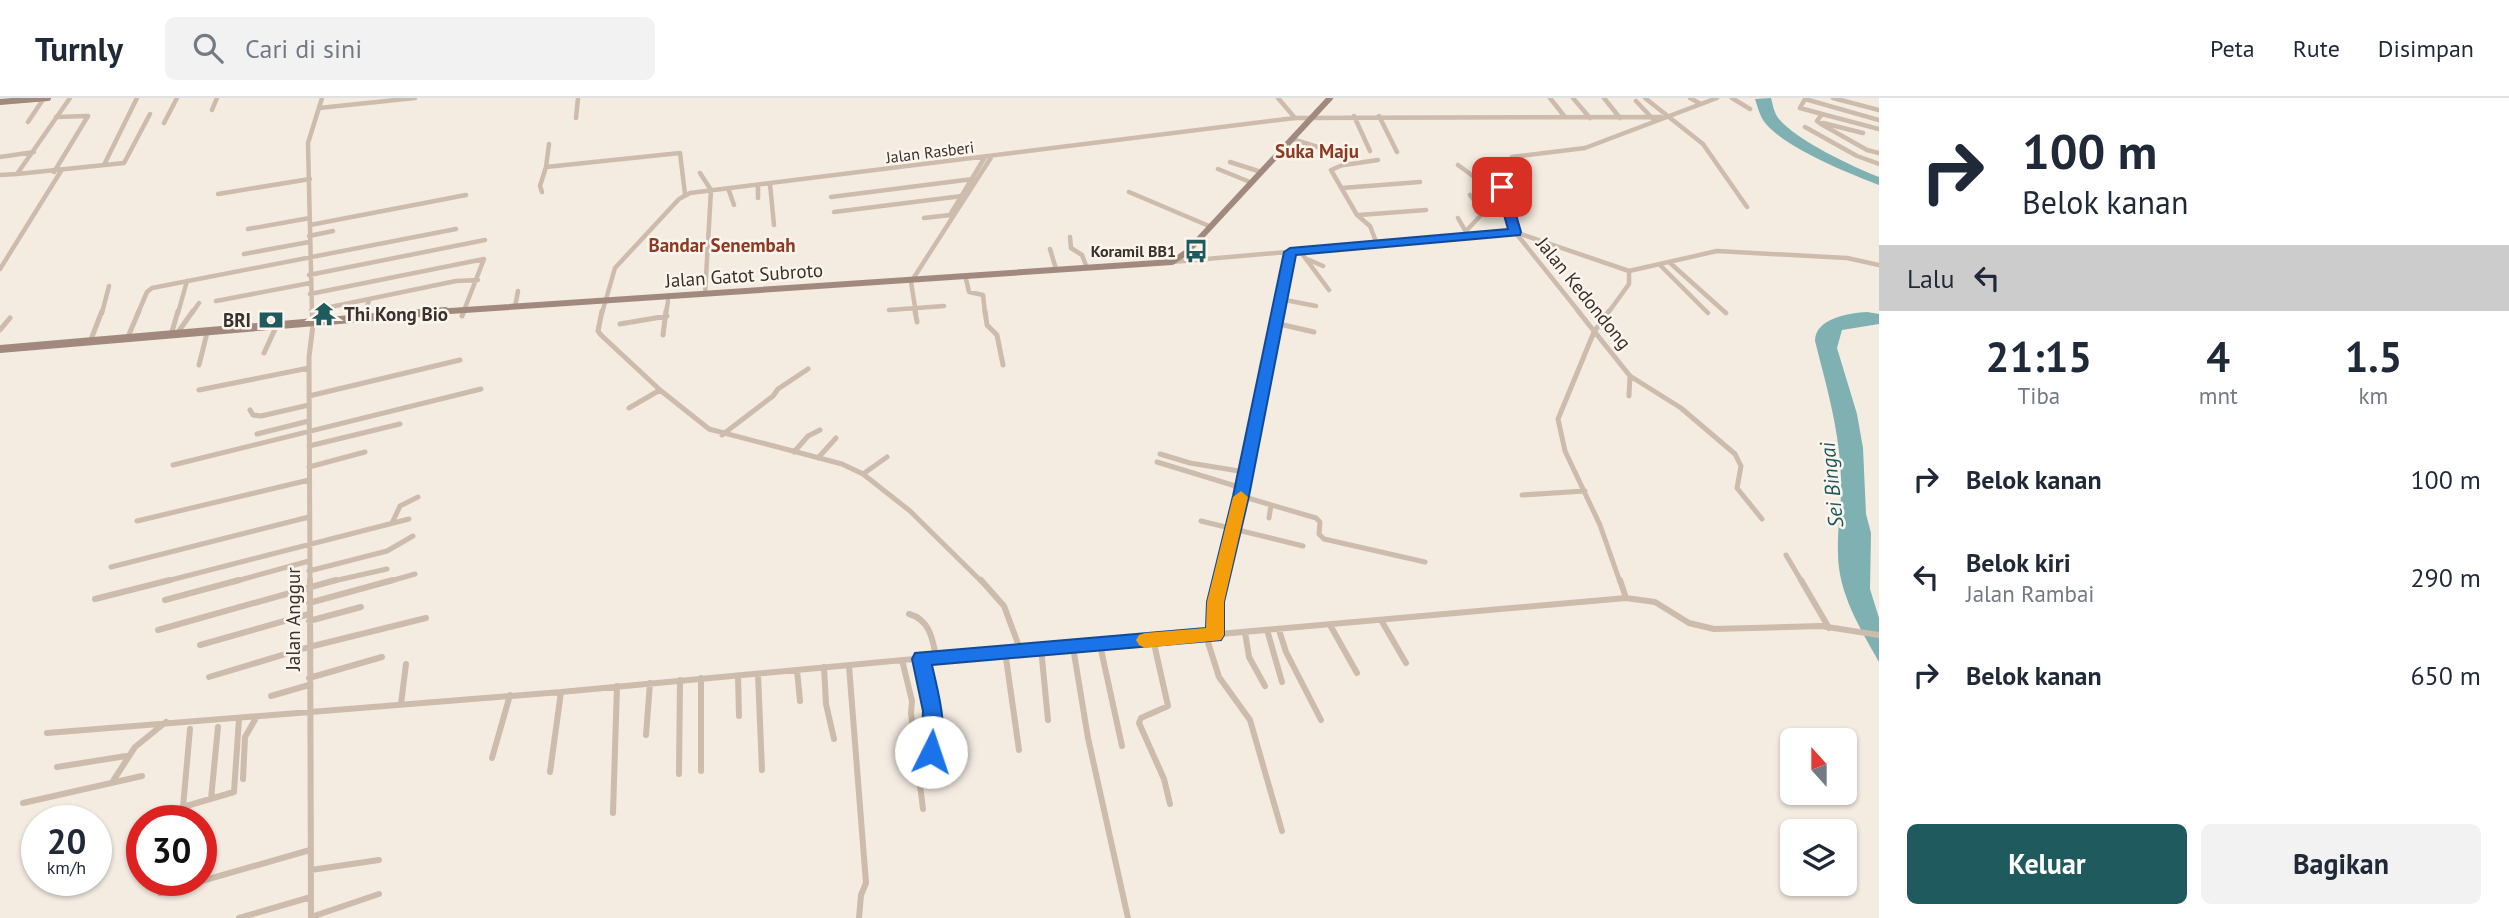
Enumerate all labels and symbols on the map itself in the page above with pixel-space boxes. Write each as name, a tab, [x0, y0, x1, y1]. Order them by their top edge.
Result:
street label: Jalan Rasberi	[884, 137, 975, 167]
district label: Suka Maju	[1275, 139, 1359, 163]
pin	[1472, 157, 1532, 217]
street label: Jalan Kedondong	[1531, 231, 1637, 354]
district label: Bandar Senembah	[648, 233, 796, 257]
bus stop icon: Koramil BB1	[1182, 237, 1210, 265]
place label: Koramil BB1	[1091, 241, 1176, 261]
street label: Jalan Gatot Subroto	[663, 258, 824, 293]
temple icon: Thi Kong Bio	[310, 300, 338, 328]
place label: Thi Kong Bio	[344, 302, 448, 326]
bank icon: BRI	[257, 306, 285, 334]
place label: BRI	[223, 308, 251, 332]
water label: Sei Bingai	[1814, 440, 1849, 529]
street label: Jalan Anggur	[281, 567, 305, 672]
position arrow	[894, 715, 968, 789]
north arrow	[1780, 728, 1857, 805]
speed limit sign: 30	[126, 805, 217, 896]

